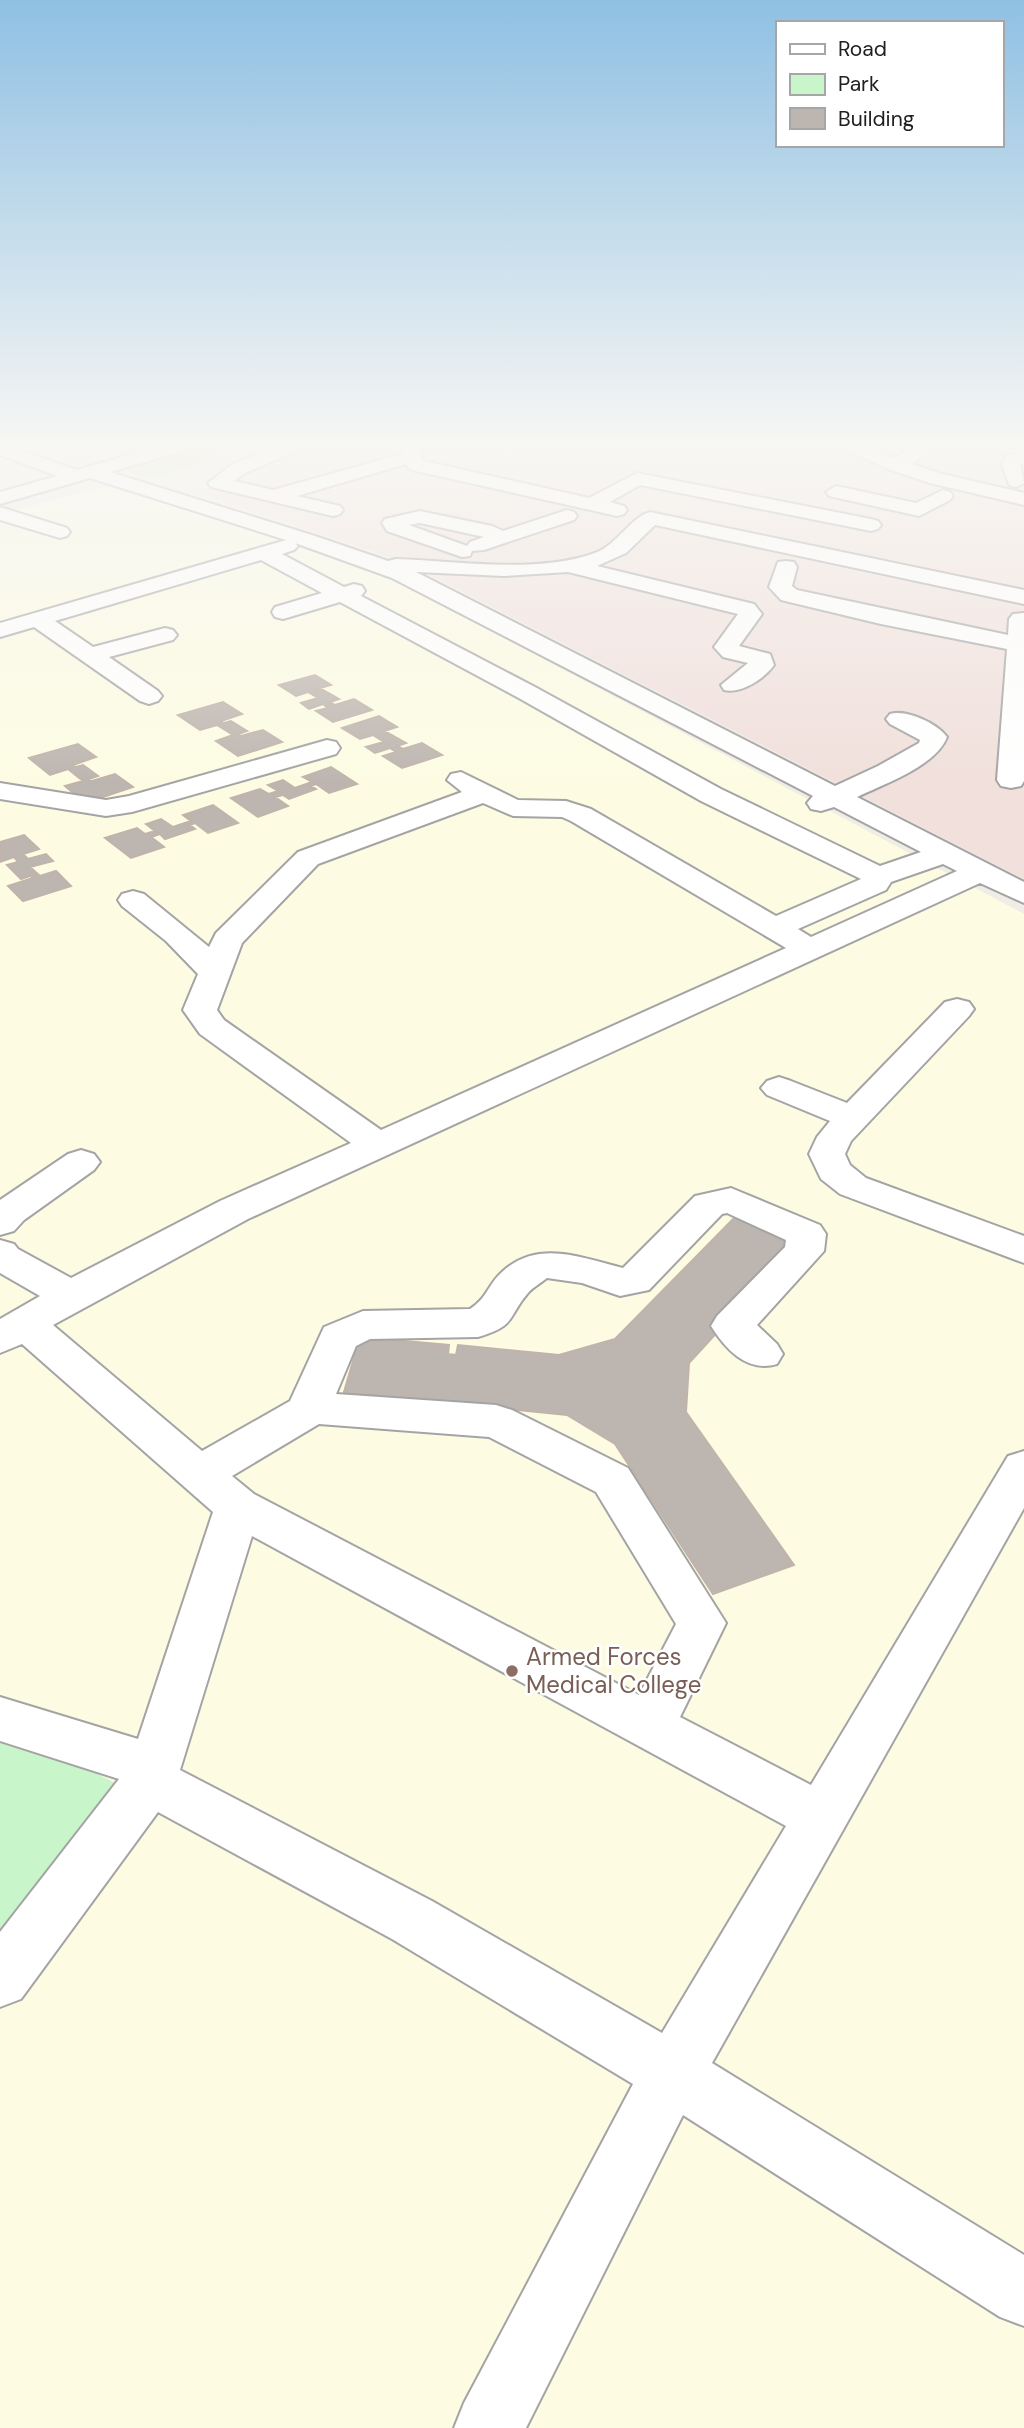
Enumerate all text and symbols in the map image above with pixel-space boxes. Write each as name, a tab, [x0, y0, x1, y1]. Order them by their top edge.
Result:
legend	[776, 21, 1003, 147]
text: Road	[838, 35, 887, 63]
text: Park	[838, 70, 880, 98]
text: Building	[838, 105, 915, 133]
place label: Armed Forces Medical College	[526, 1641, 701, 1700]
marker: Armed Forces Medical College	[504, 1663, 520, 1679]

